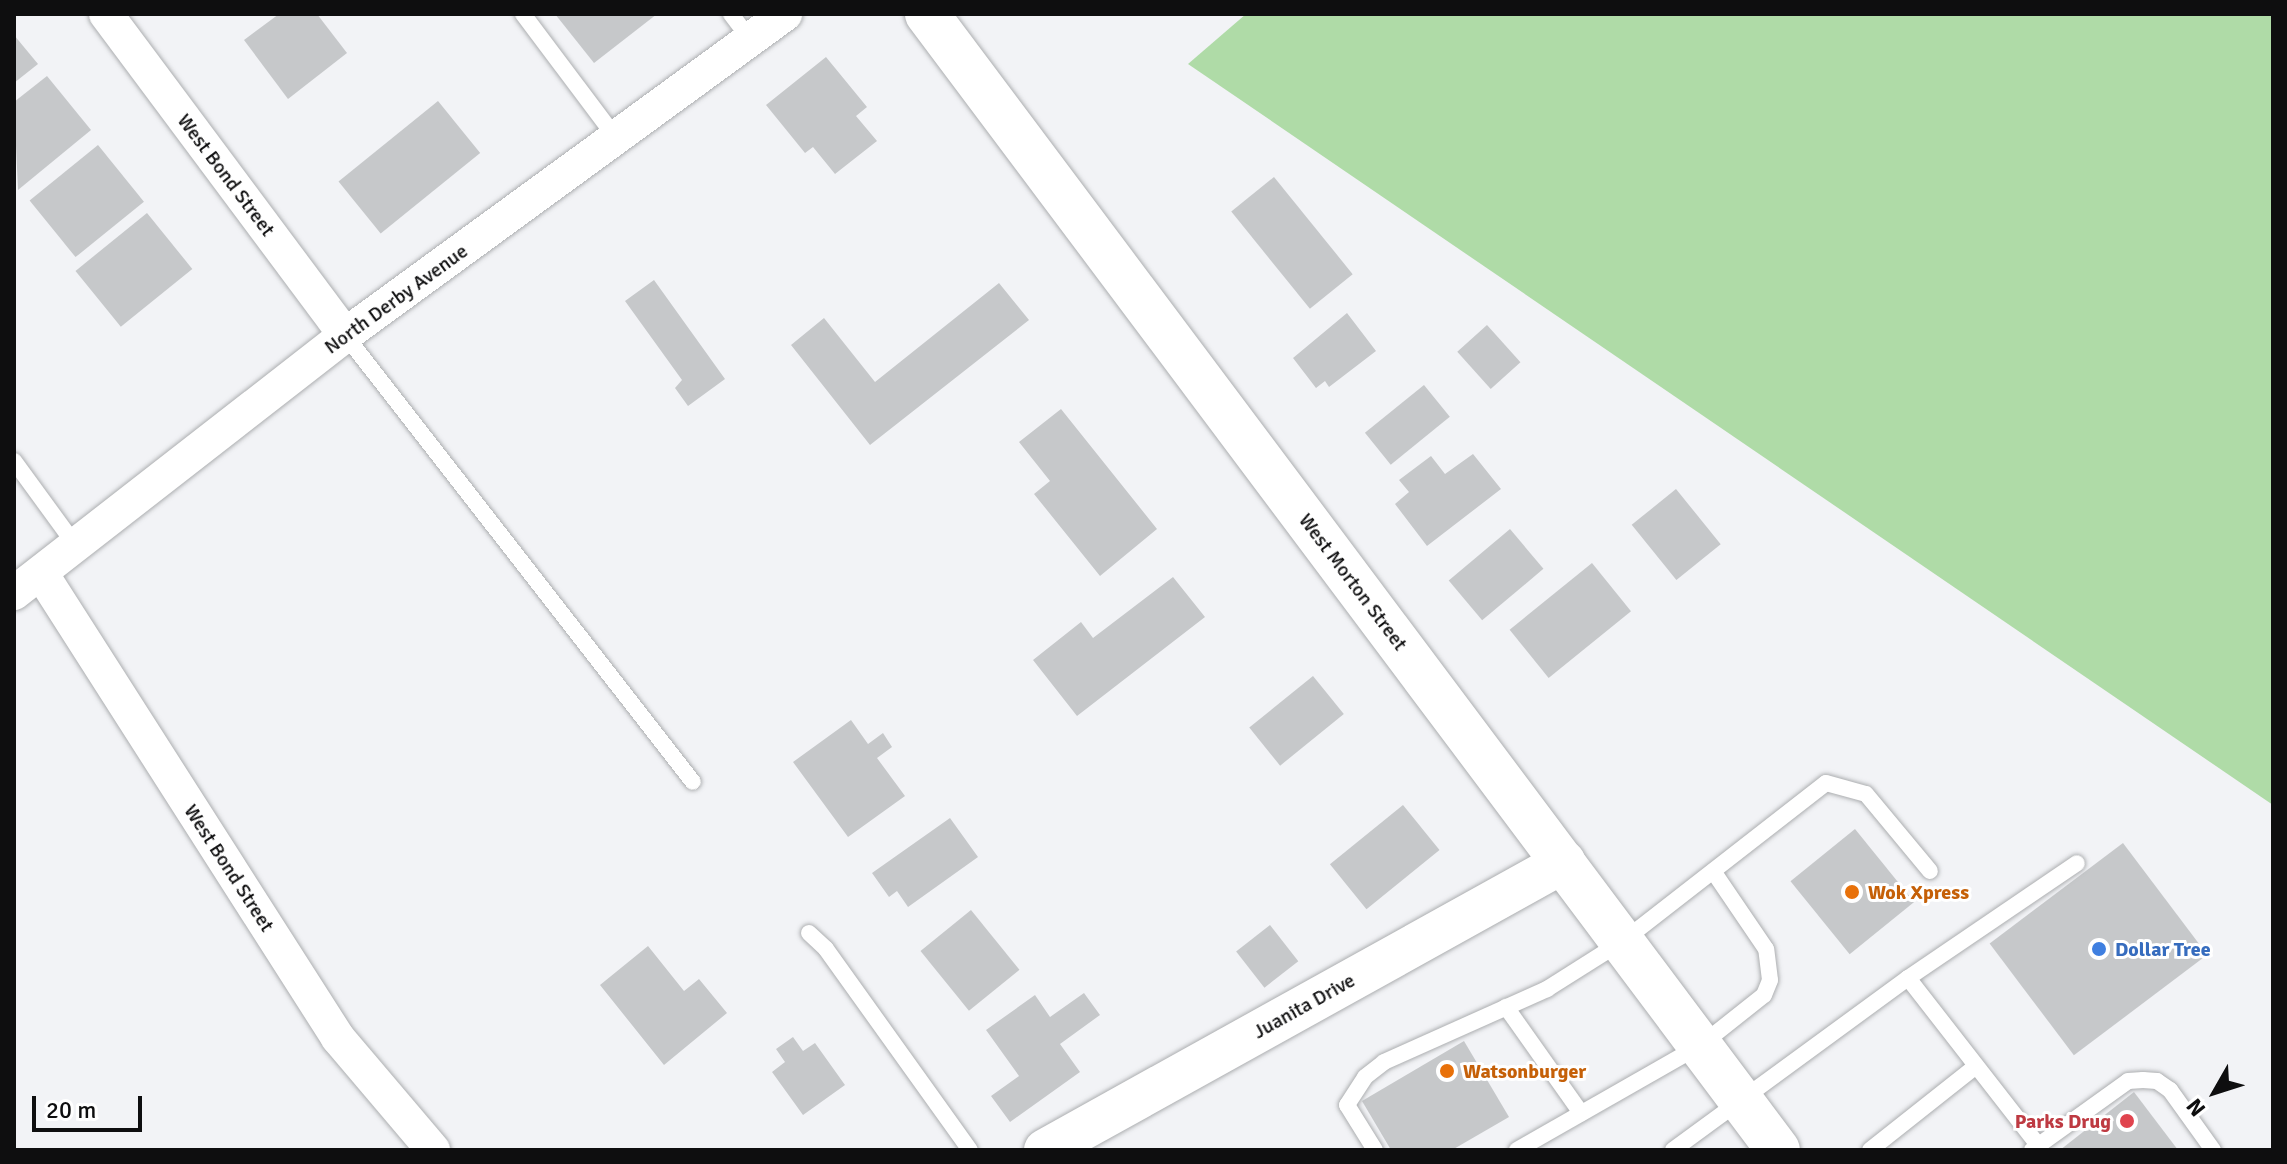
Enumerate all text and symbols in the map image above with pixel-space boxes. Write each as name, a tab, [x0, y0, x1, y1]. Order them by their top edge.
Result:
street label: West Bond Street	[172, 109, 280, 241]
street label: North Derby Avenue	[320, 239, 472, 359]
street label: West Morton Street	[1294, 509, 1412, 655]
street label: West Bond Street	[179, 800, 279, 936]
place label: Wok Xpress	[1868, 880, 1969, 904]
marker: Wok Xpress	[1843, 883, 1861, 901]
place label: Dollar Tree	[2115, 937, 2211, 961]
marker: Dollar Tree	[2090, 940, 2108, 958]
street label: Juanita Drive	[1249, 968, 1359, 1044]
north arrow	[2175, 1052, 2255, 1132]
place label: Watsonburger	[1463, 1059, 1586, 1083]
marker: Watsonburger	[1438, 1062, 1456, 1080]
scale bar	[36, 1080, 146, 1130]
text: N	[2181, 1093, 2211, 1122]
text: 20 m	[46, 1095, 96, 1125]
place label: Parks Drug	[2015, 1109, 2111, 1133]
marker: Parks Drug	[2118, 1112, 2136, 1130]

